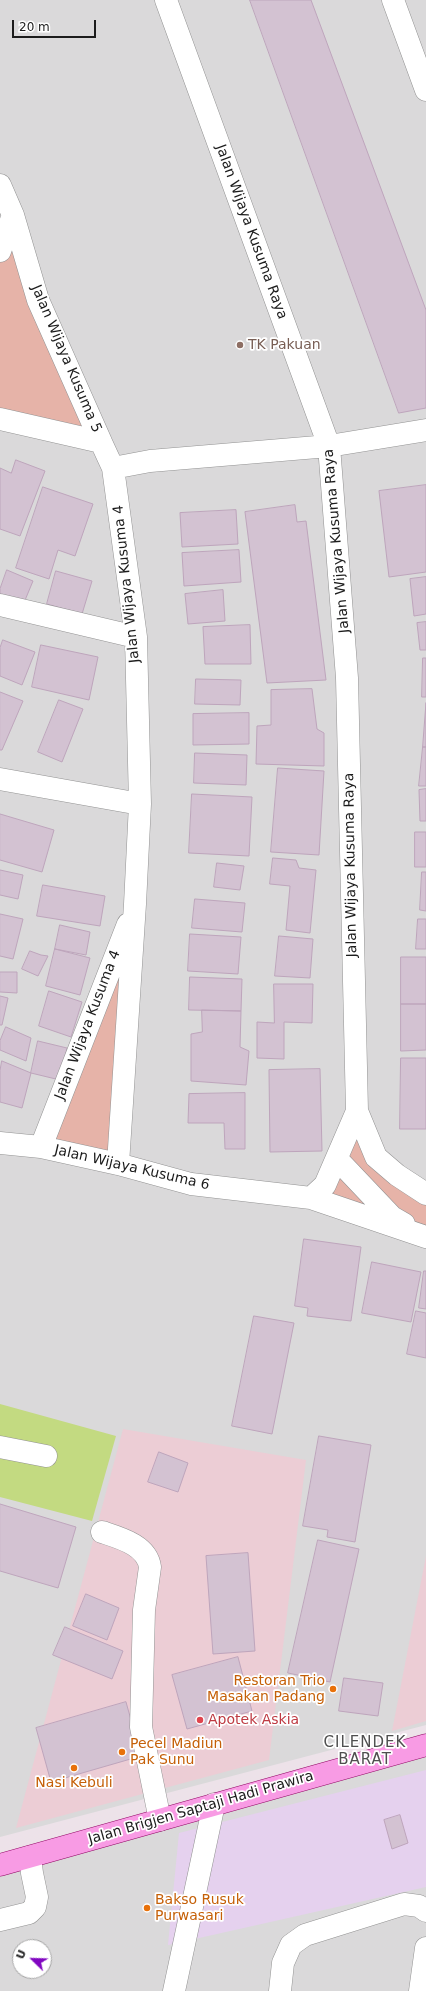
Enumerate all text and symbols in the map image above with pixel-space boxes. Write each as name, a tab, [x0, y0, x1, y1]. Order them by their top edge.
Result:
scale bar	[14, 12, 98, 38]
text: 20 m	[19, 20, 50, 34]
street label: Jalan Wijaya Kusuma Raya	[212, 142, 290, 322]
street label: Jalan Wijaya Kusuma 5	[27, 283, 105, 435]
place label: TK Pakuan	[248, 337, 321, 353]
marker: TK Pakuan	[235, 340, 245, 350]
street label: Jalan Wijaya Kusuma Raya	[321, 448, 353, 634]
street label: Jalan Wijaya Kusuma 4	[110, 504, 144, 664]
street label: Jalan Wijaya Kusuma Raya	[341, 772, 361, 958]
street label: Jalan Wijaya Kusuma 4	[52, 948, 124, 1102]
street label: Jalan Wijaya Kusuma 6	[53, 1142, 211, 1194]
place label: Restoran Trio Masakan Padang	[207, 1673, 325, 1706]
marker: Restoran Trio Masakan Padang	[328, 1684, 338, 1694]
place label: Apotek Askia	[208, 1712, 299, 1728]
marker: Apotek Askia	[195, 1715, 205, 1725]
district label: CILENDEK BARAT	[324, 1734, 406, 1769]
place label: Pecel Madiun Pak Sunu	[130, 1736, 222, 1768]
marker: Pecel Madiun Pak Sunu	[117, 1747, 127, 1757]
marker: Nasi Kebuli	[69, 1763, 79, 1773]
street label: Jalan Brigjen Saptaji Hadi Prawira	[86, 1768, 316, 1848]
place label: Nasi Kebuli	[35, 1775, 113, 1791]
place label: Bakso Rusuk Purwasari	[155, 1892, 244, 1924]
marker: Bakso Rusuk Purwasari	[142, 1903, 152, 1913]
north arrow	[12, 1939, 52, 1979]
text: U	[14, 1948, 29, 1961]

